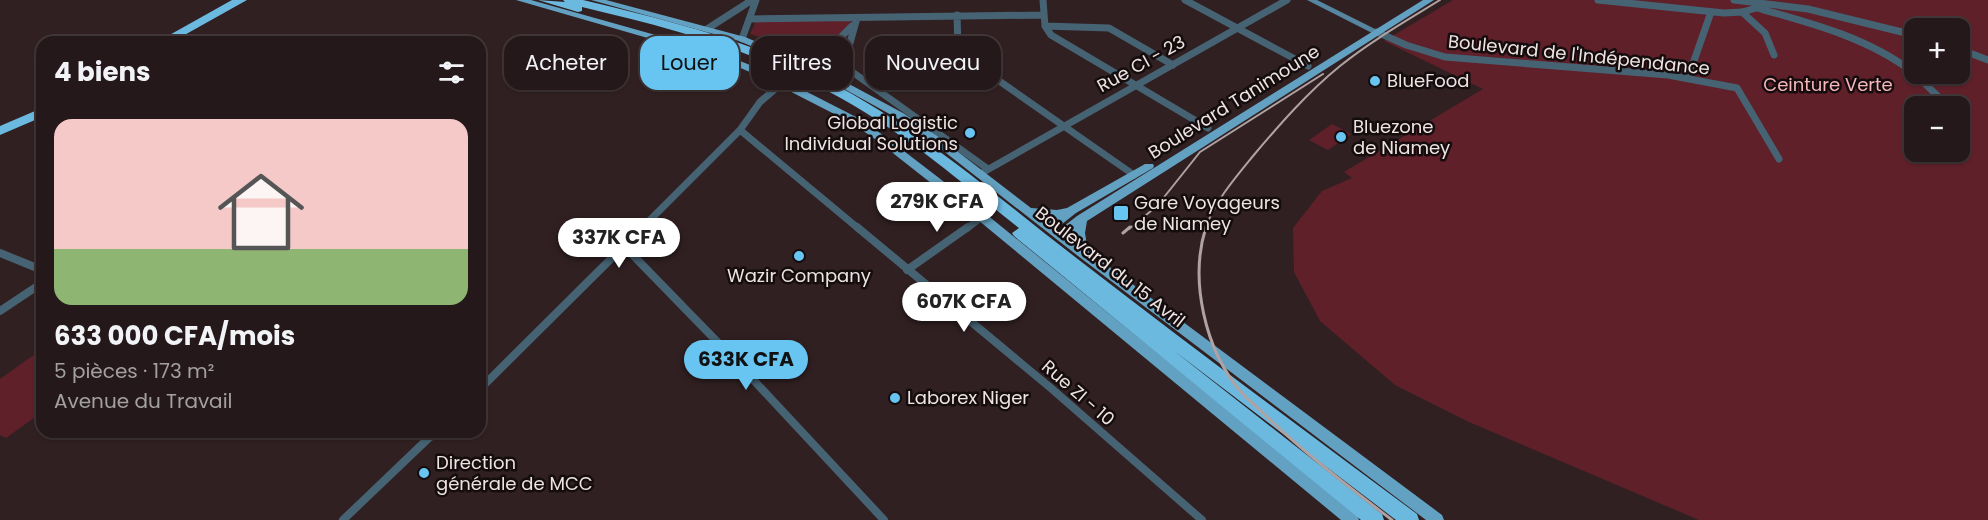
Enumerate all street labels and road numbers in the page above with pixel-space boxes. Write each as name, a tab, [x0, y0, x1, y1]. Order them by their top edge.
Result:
street label: Boulevard de l'Indépendance	[1447, 28, 1711, 81]
street label: Rue CI - 23	[1092, 29, 1189, 98]
street label: Boulevard Tanimoune	[1143, 39, 1324, 165]
street label: Boulevard du 15 Avril	[1030, 200, 1190, 333]
street label: Rue ZI - 10	[1036, 354, 1120, 431]

